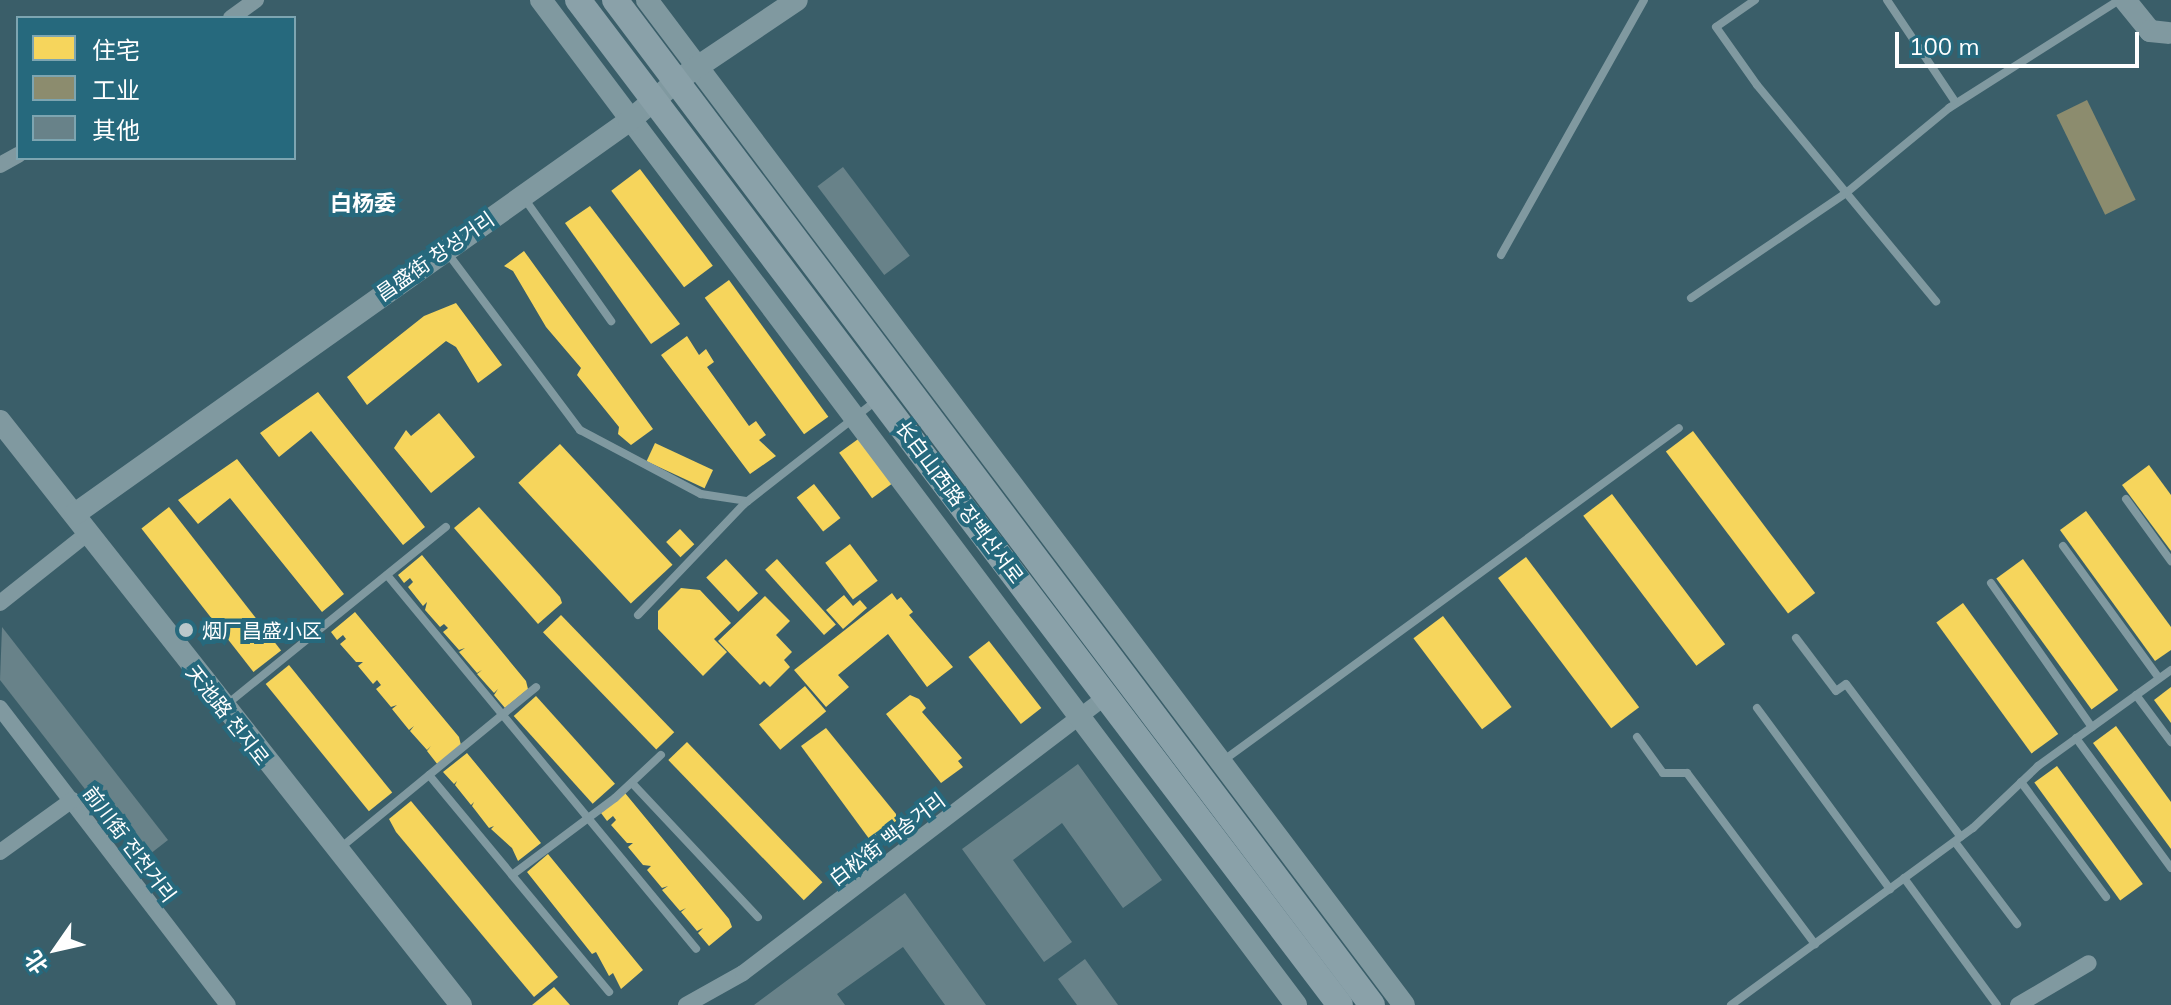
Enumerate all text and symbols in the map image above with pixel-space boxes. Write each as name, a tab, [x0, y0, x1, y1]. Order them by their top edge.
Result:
legend	[16, 16, 296, 160]
scale bar	[1899, 16, 2143, 66]
text: 100 m	[1909, 31, 1980, 61]
text: 住宅	[92, 35, 140, 65]
text: 工业	[92, 75, 140, 105]
text: 其他	[92, 115, 140, 145]
district label: 白杨委	[330, 191, 396, 217]
street label: 昌盛街 창성거리	[371, 206, 499, 306]
street label: 长白山西路 장백산서로	[891, 416, 1029, 588]
place label: 烟厂昌盛小区	[202, 618, 322, 642]
marker: 烟厂昌盛小区	[177, 621, 195, 639]
street label: 天池路 천지로	[181, 660, 275, 770]
street label: 前川街 전천거리	[79, 781, 181, 907]
street label: 白松街 백송거리	[824, 788, 950, 890]
north arrow	[16, 909, 96, 989]
text: 北	[18, 945, 54, 979]

